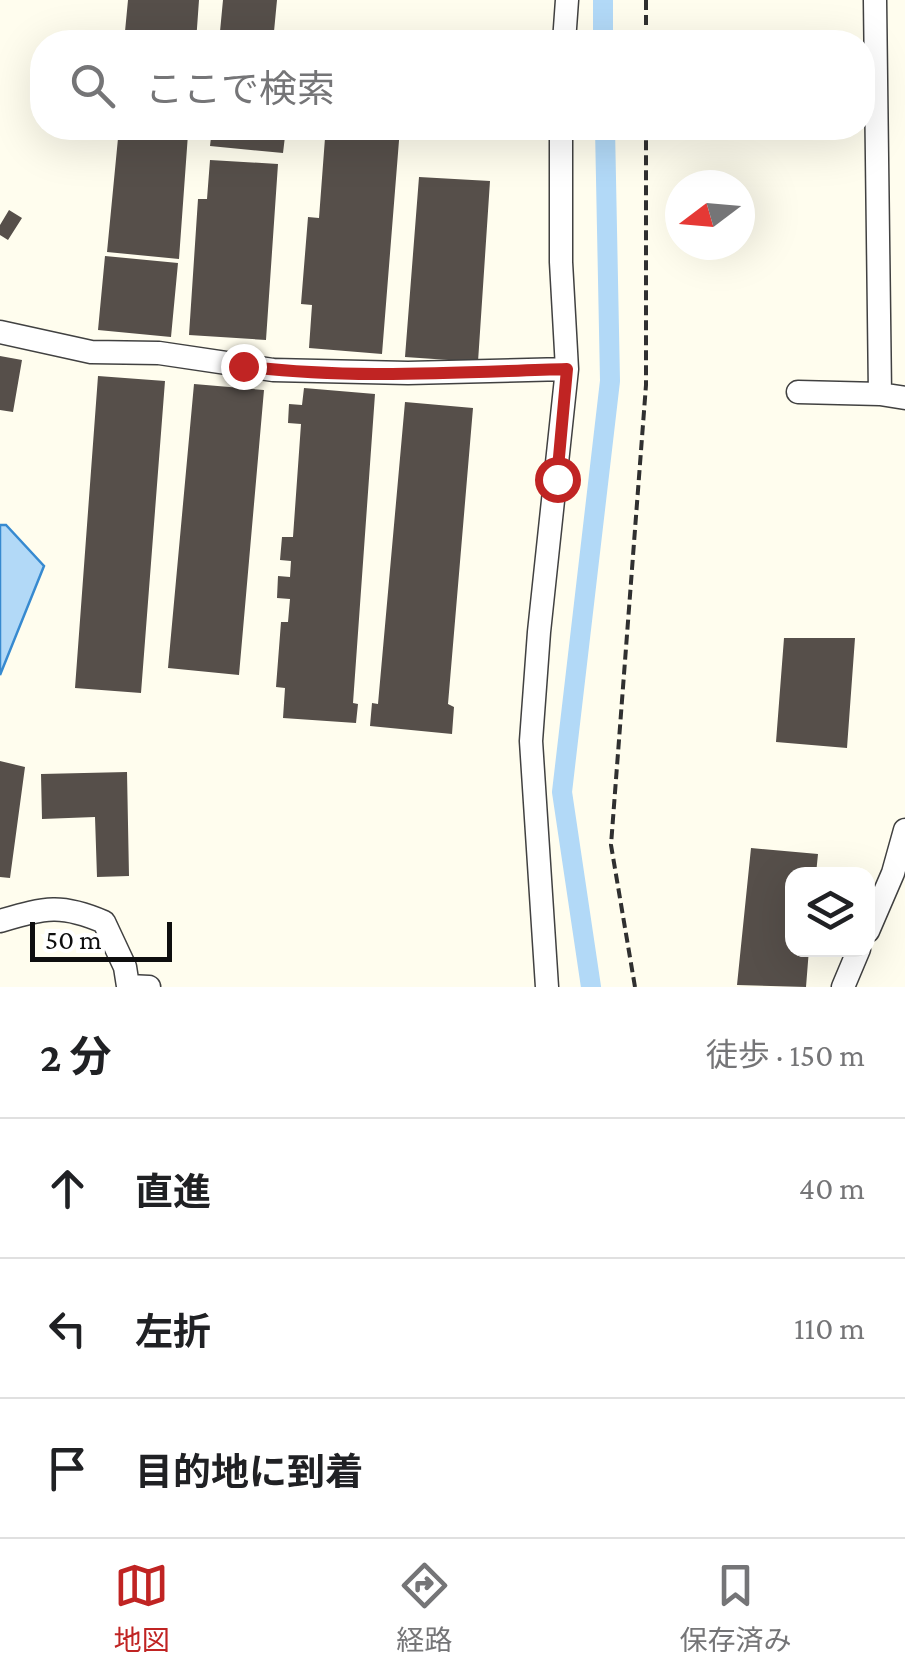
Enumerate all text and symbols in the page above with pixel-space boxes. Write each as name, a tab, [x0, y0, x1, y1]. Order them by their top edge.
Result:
search box	[30, 30, 875, 140]
icon: search	[65, 58, 120, 113]
text: ここで検索	[145, 68, 335, 110]
north arrow	[665, 170, 755, 260]
route end	[221, 344, 267, 390]
route start	[535, 457, 581, 503]
map controls	[785, 867, 875, 957]
button: layers	[785, 867, 875, 957]
scale bar	[30, 917, 172, 961]
text: 50 m	[45, 924, 102, 955]
text: 2 分	[40, 1033, 112, 1080]
text: 徒歩 · 150 m	[706, 1037, 865, 1073]
icon: ahead	[40, 1161, 95, 1216]
text: 40 m	[799, 1170, 865, 1206]
text: 直進	[135, 1171, 211, 1213]
icon: left	[40, 1301, 95, 1356]
text: 110 m	[794, 1310, 865, 1346]
text: 左折	[135, 1311, 211, 1353]
icon: arrive	[40, 1441, 95, 1496]
text: 目的地に到着	[135, 1451, 363, 1493]
tab: 地図	[113, 1558, 170, 1658]
tab: 経路	[396, 1558, 453, 1658]
tab: 保存済み	[679, 1558, 792, 1658]

